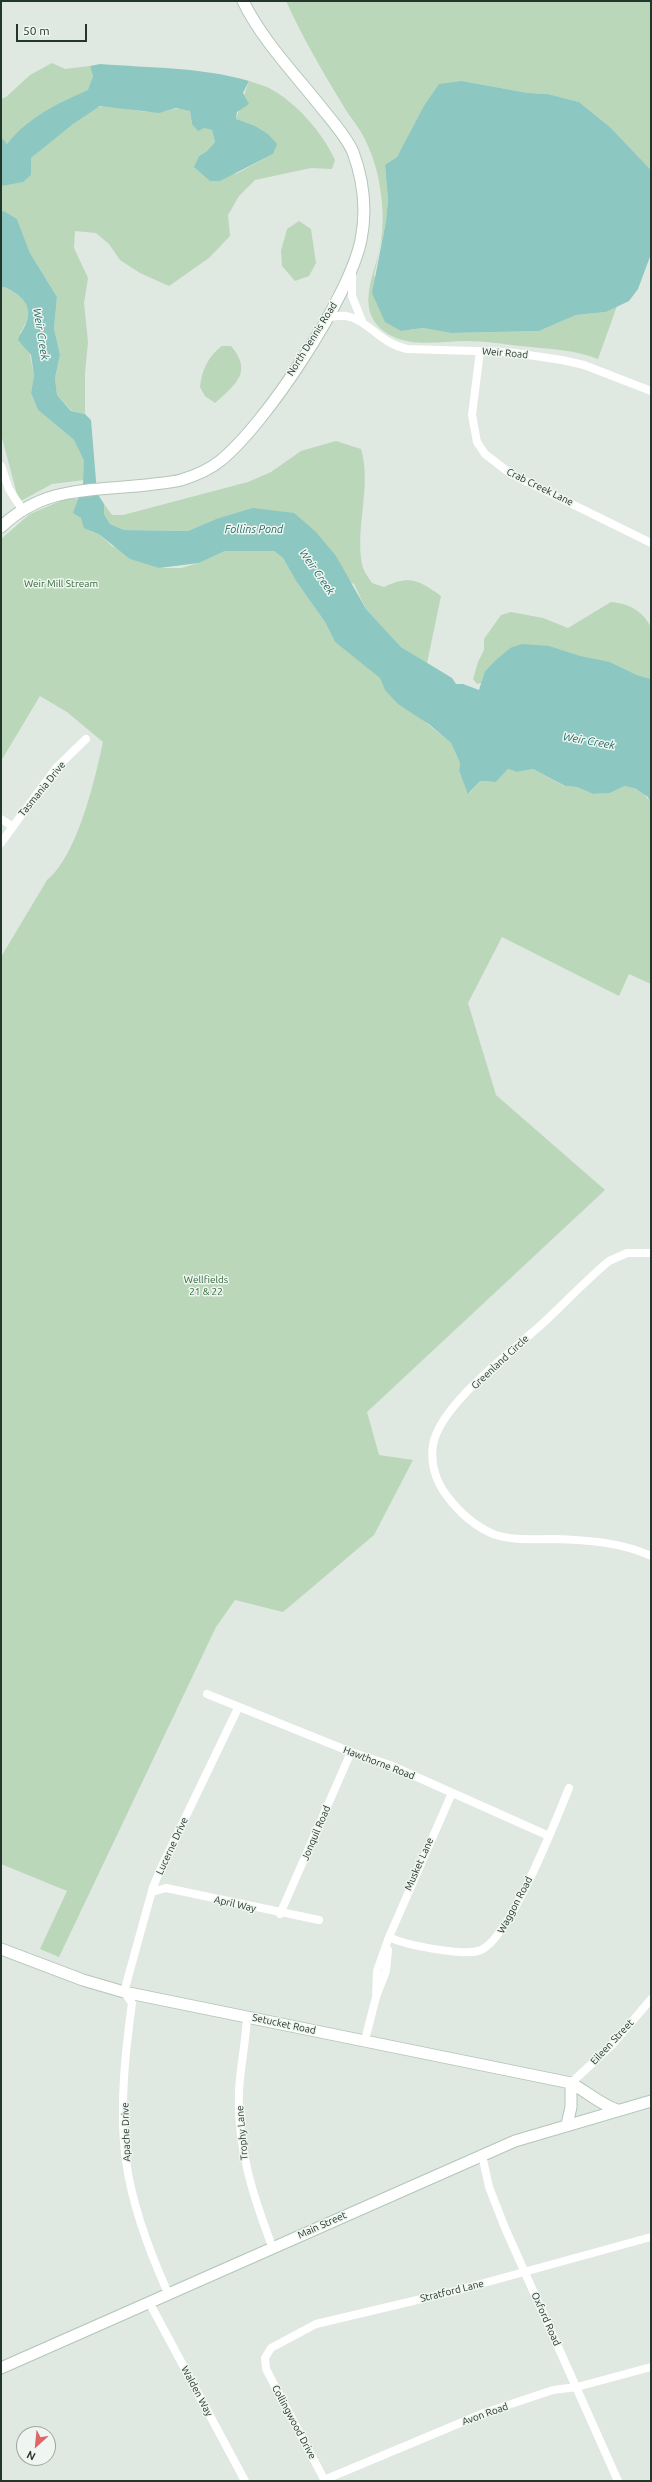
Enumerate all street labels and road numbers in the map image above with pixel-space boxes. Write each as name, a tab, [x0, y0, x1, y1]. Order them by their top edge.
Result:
street label: North Dennis Road	[284, 300, 340, 378]
street label: Weir Road	[481, 345, 529, 361]
street label: Crab Creek Lane	[505, 466, 575, 508]
street label: Tasmania Drive	[16, 759, 68, 819]
street label: Greenland Circle	[469, 1332, 531, 1392]
street label: Hawthorne Road	[342, 1744, 416, 1782]
street label: Jonquil Road	[299, 1804, 333, 1862]
street label: Lucerne Drive	[153, 1815, 191, 1877]
street label: Musket Lane	[402, 1836, 436, 1892]
street label: Waggon Road	[495, 1875, 535, 1935]
street label: April Way	[213, 1893, 257, 1915]
street label: Setucket Road	[251, 2011, 317, 2037]
street label: Eileen Street	[588, 2017, 636, 2067]
street label: Apache Drive	[119, 2102, 133, 2162]
street label: Trophy Lane	[234, 2105, 250, 2161]
street label: Main Street	[296, 2209, 348, 2241]
street label: Stratford Lane	[419, 2277, 485, 2305]
street label: Oxford Road	[529, 2290, 563, 2348]
street label: Walden Way	[179, 2364, 215, 2418]
street label: Collingwood Drive	[269, 2383, 319, 2461]
street label: Avon Road	[460, 2400, 510, 2428]

